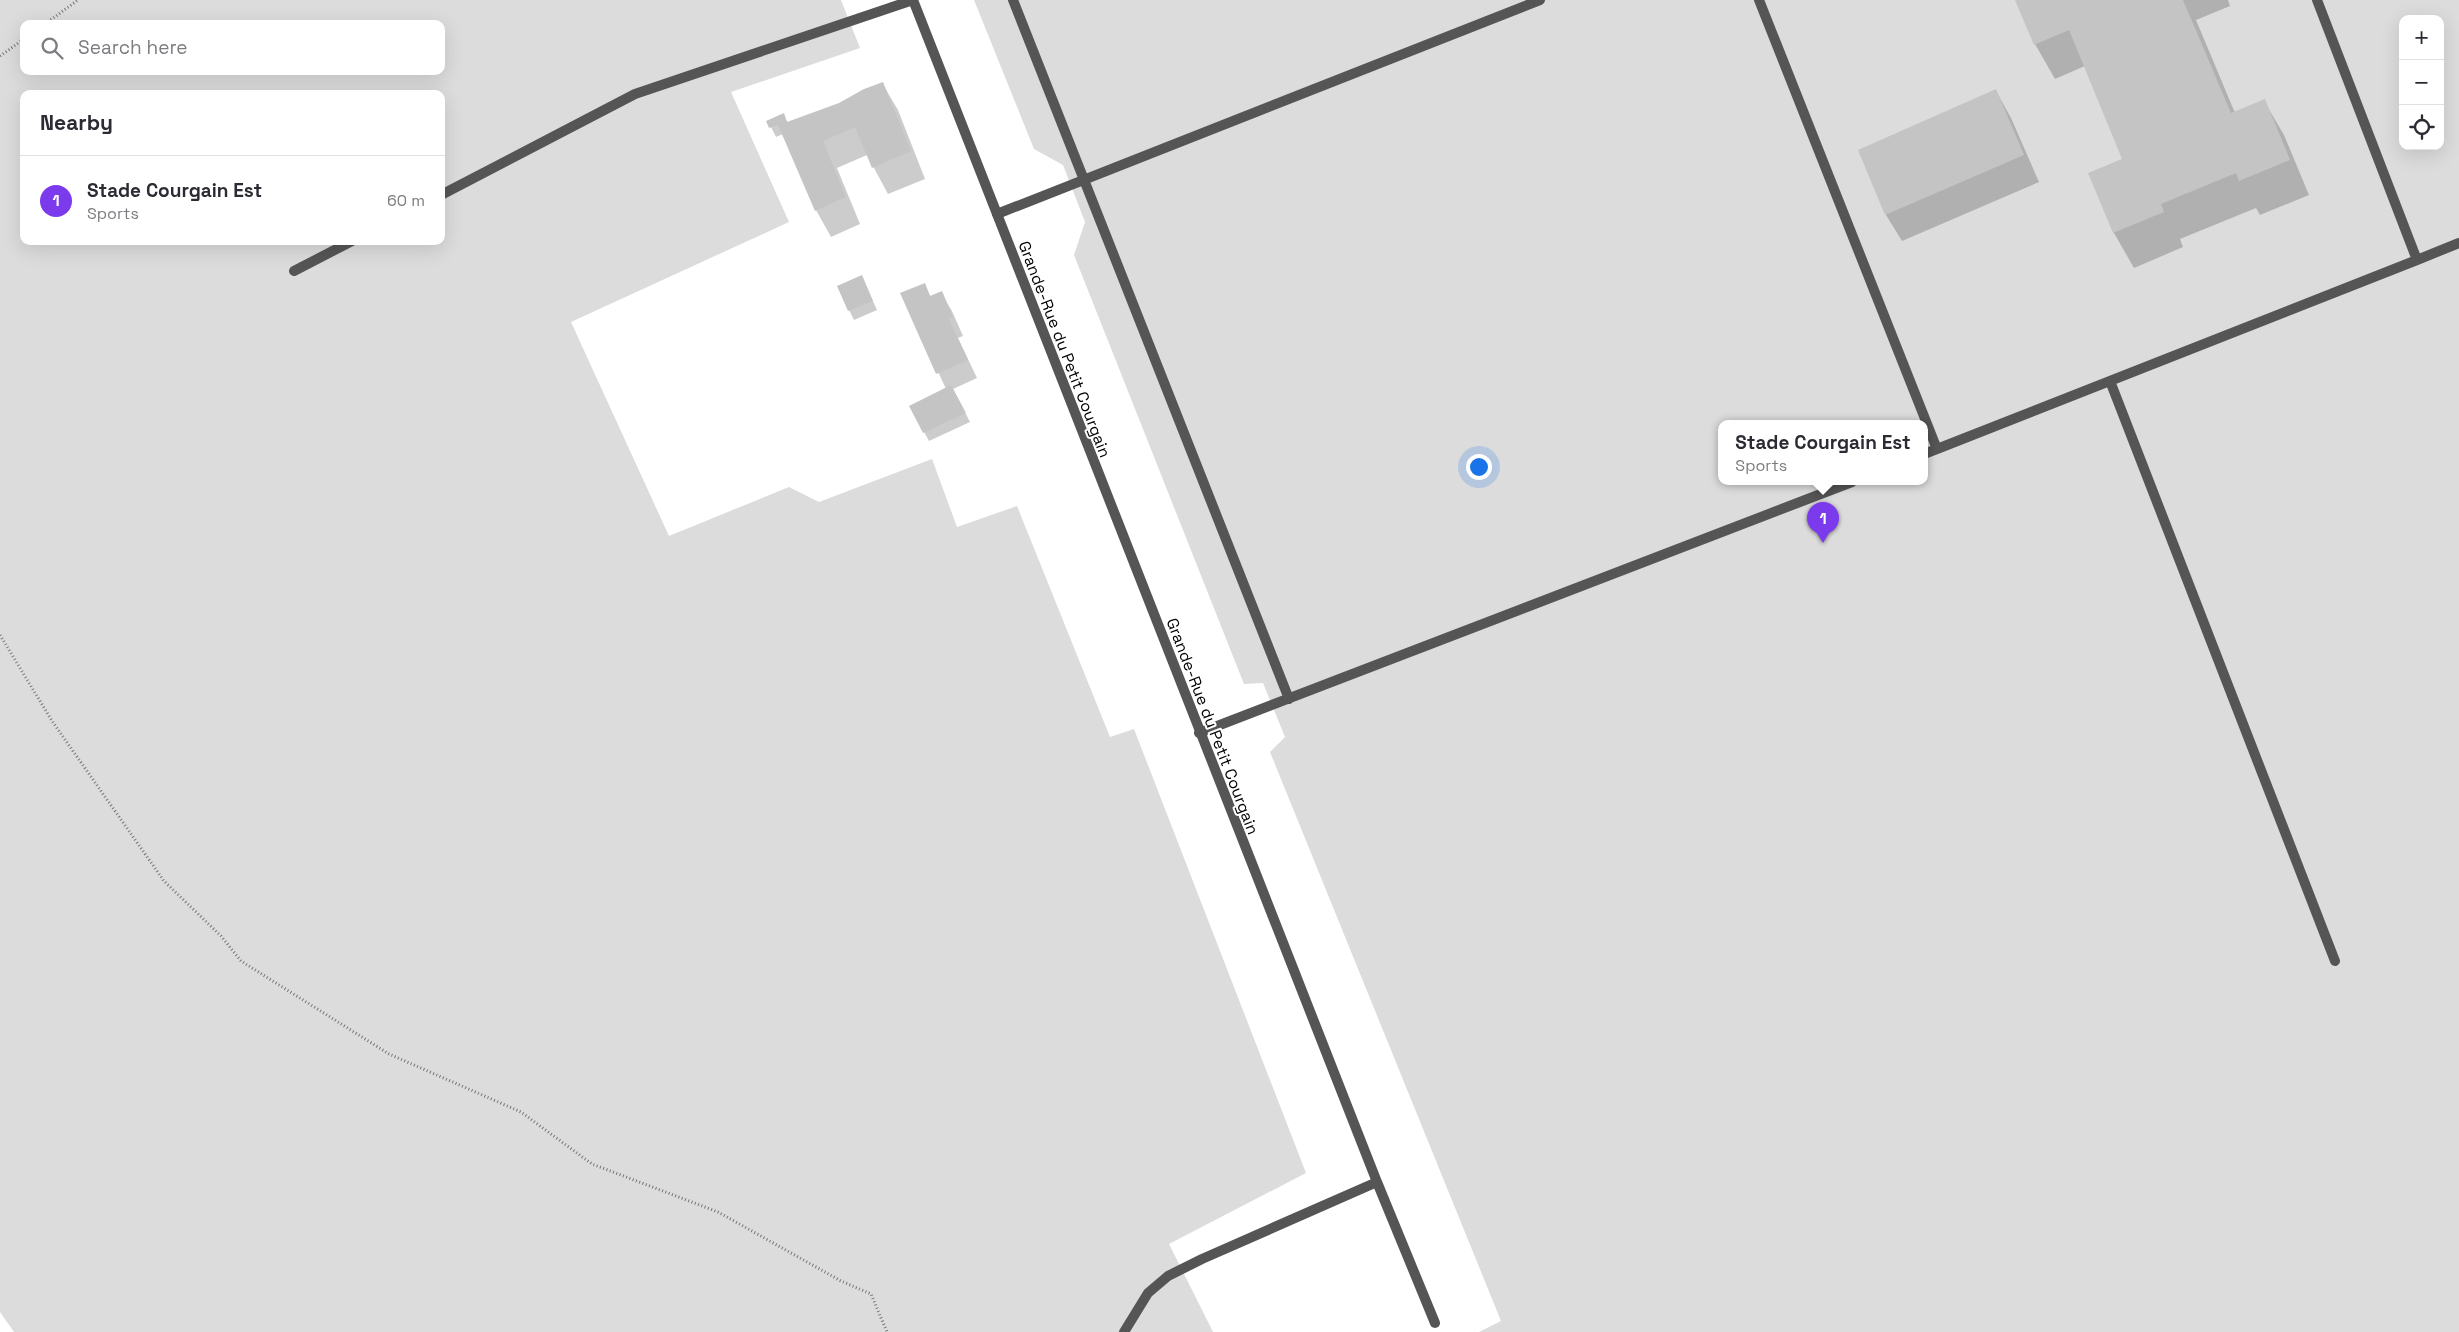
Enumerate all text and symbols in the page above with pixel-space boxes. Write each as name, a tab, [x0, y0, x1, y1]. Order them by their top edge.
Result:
map controls	[2399, 15, 2444, 150]
button: +	[2399, 15, 2444, 60]
search box	[20, 20, 445, 75]
icon: search	[38, 34, 66, 62]
text: Search here	[78, 35, 188, 60]
button: −	[2399, 60, 2444, 105]
button: locate	[2399, 105, 2444, 150]
text: Nearby	[40, 109, 113, 136]
text: Stade Courgain Est	[87, 178, 262, 203]
text: 1	[52, 190, 60, 211]
text: 60 m	[387, 190, 425, 211]
text: Sports	[87, 203, 139, 224]
street label: Grande-Rue du Petit Courgain	[1013, 238, 1116, 460]
popup	[1718, 420, 1928, 485]
text: Stade Courgain Est	[1735, 430, 1911, 455]
your location	[1466, 454, 1492, 480]
text: Sports	[1735, 455, 1787, 476]
pin: 1	[1807, 502, 1839, 543]
street label: Grande-Rue du Petit Courgain	[1161, 615, 1264, 837]

